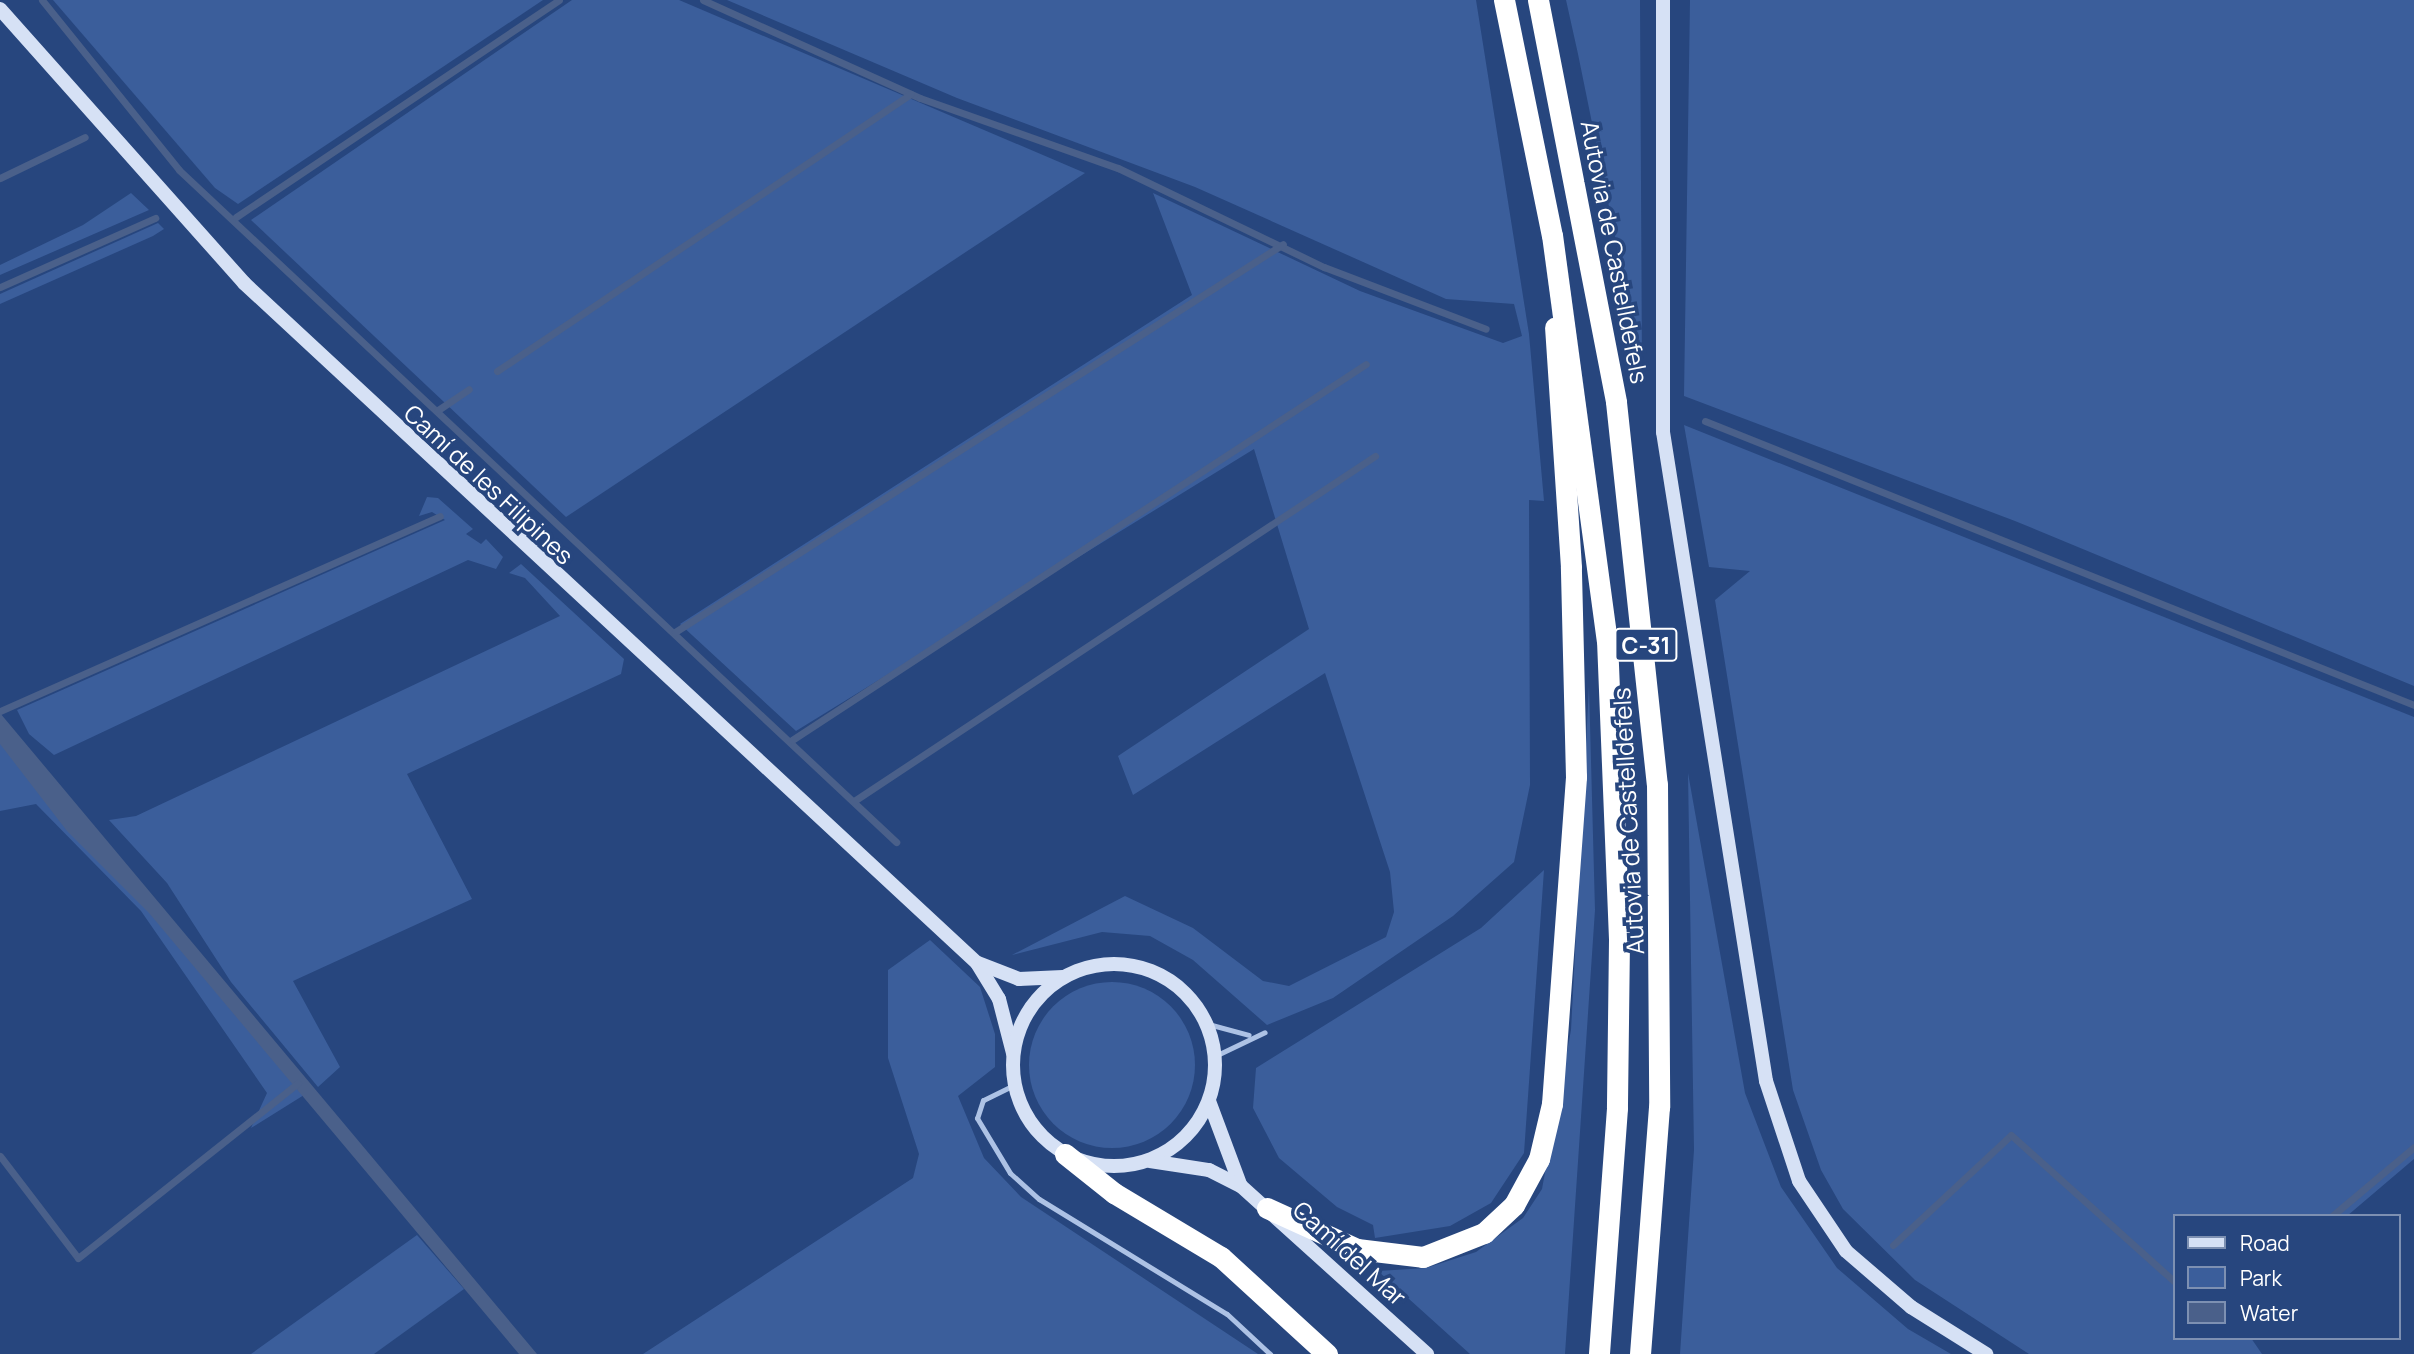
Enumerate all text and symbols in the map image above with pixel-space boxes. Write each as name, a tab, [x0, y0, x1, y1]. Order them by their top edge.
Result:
street label: Autovia de Castelldefels	[1575, 118, 1655, 386]
street label: Camí de les Filipines	[398, 398, 580, 570]
road number: C-31	[1613, 625, 1679, 664]
street label: Autovia de Castelldefels	[1607, 687, 1649, 955]
street label: Camí del Mar	[1288, 1195, 1412, 1311]
legend	[2172, 1214, 2400, 1340]
text: Road	[2240, 1229, 2290, 1257]
text: Park	[2240, 1264, 2282, 1292]
text: Water	[2240, 1299, 2298, 1327]

